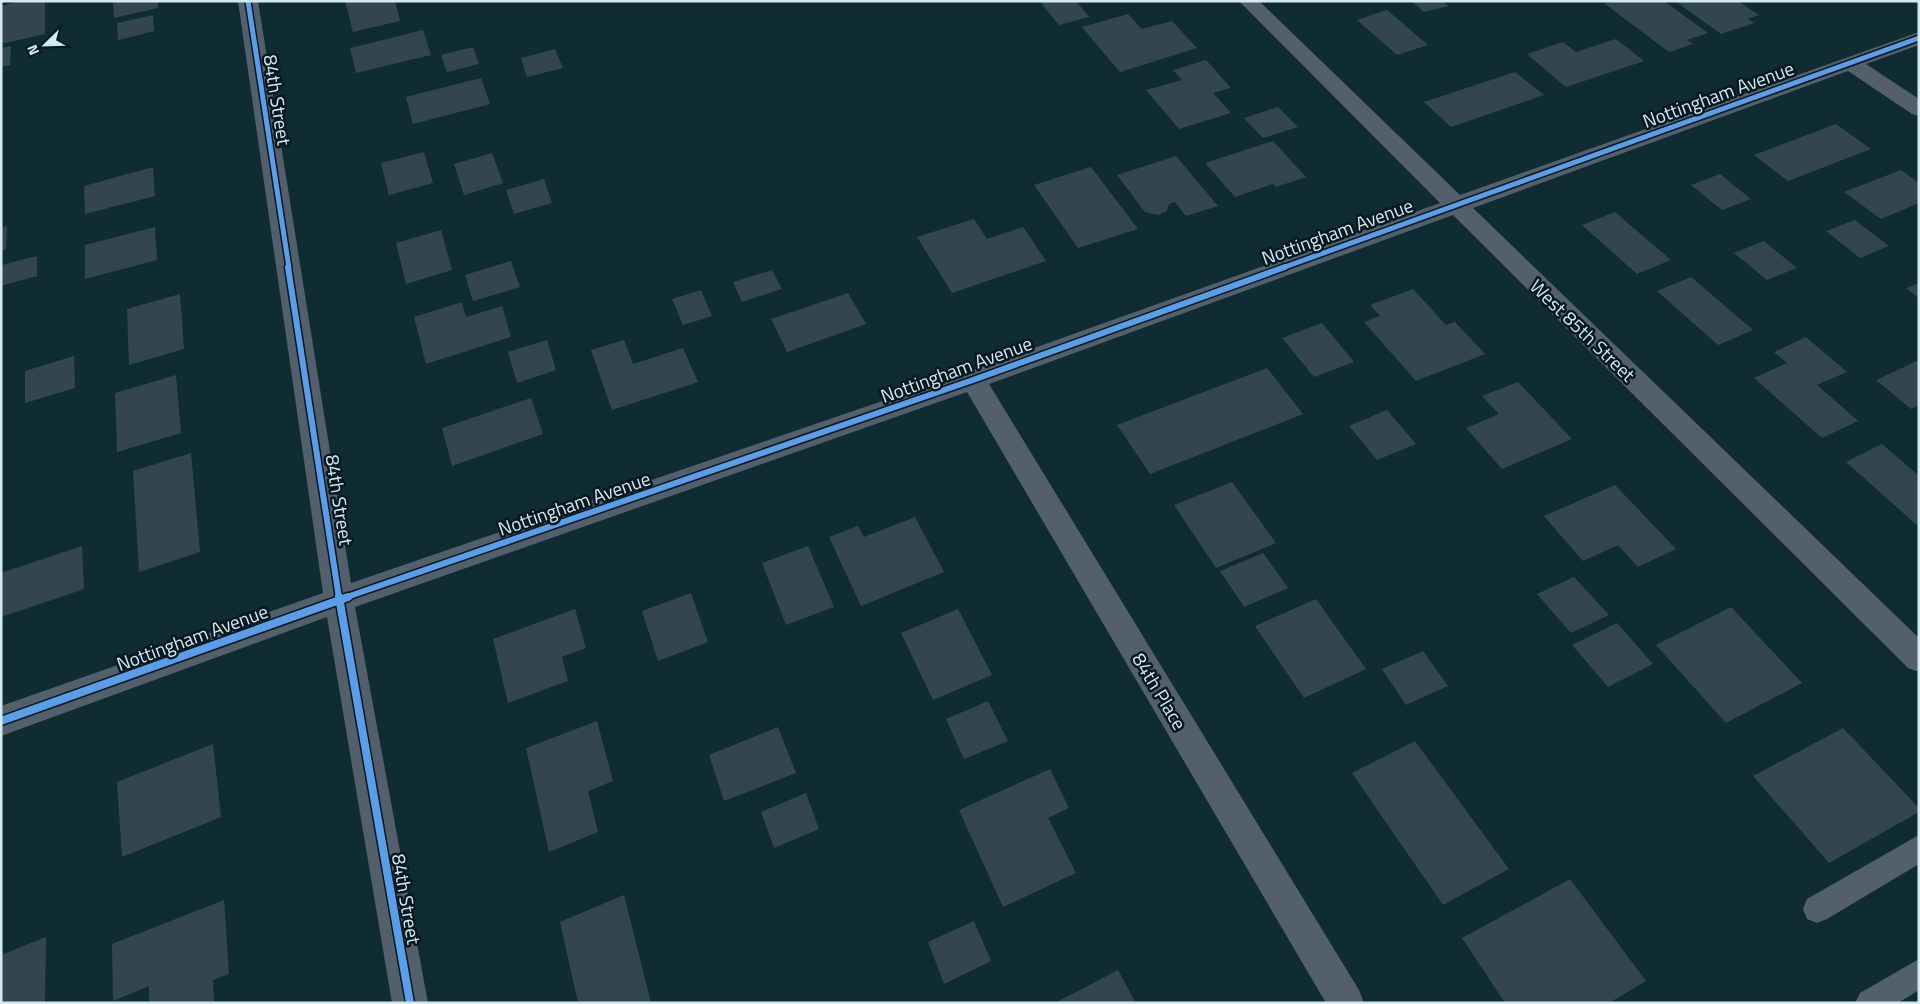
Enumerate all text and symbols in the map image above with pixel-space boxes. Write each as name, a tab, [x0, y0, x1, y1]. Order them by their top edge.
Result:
north arrow	[20, 20, 70, 70]
text: N	[21, 42, 44, 59]
street label: 84th Street	[257, 53, 300, 148]
street label: Nottingham Avenue	[1638, 53, 1798, 135]
street label: Nottingham Avenue	[1257, 190, 1417, 272]
street label: West 85th Street	[1524, 272, 1643, 388]
street label: Nottingham Avenue	[876, 328, 1036, 410]
street label: 84th Street	[319, 453, 362, 548]
street label: Nottingham Avenue	[494, 463, 654, 543]
street label: Nottingham Avenue	[112, 596, 272, 678]
street label: 84th Place	[1126, 647, 1194, 735]
street label: 84th Street	[385, 852, 429, 947]

